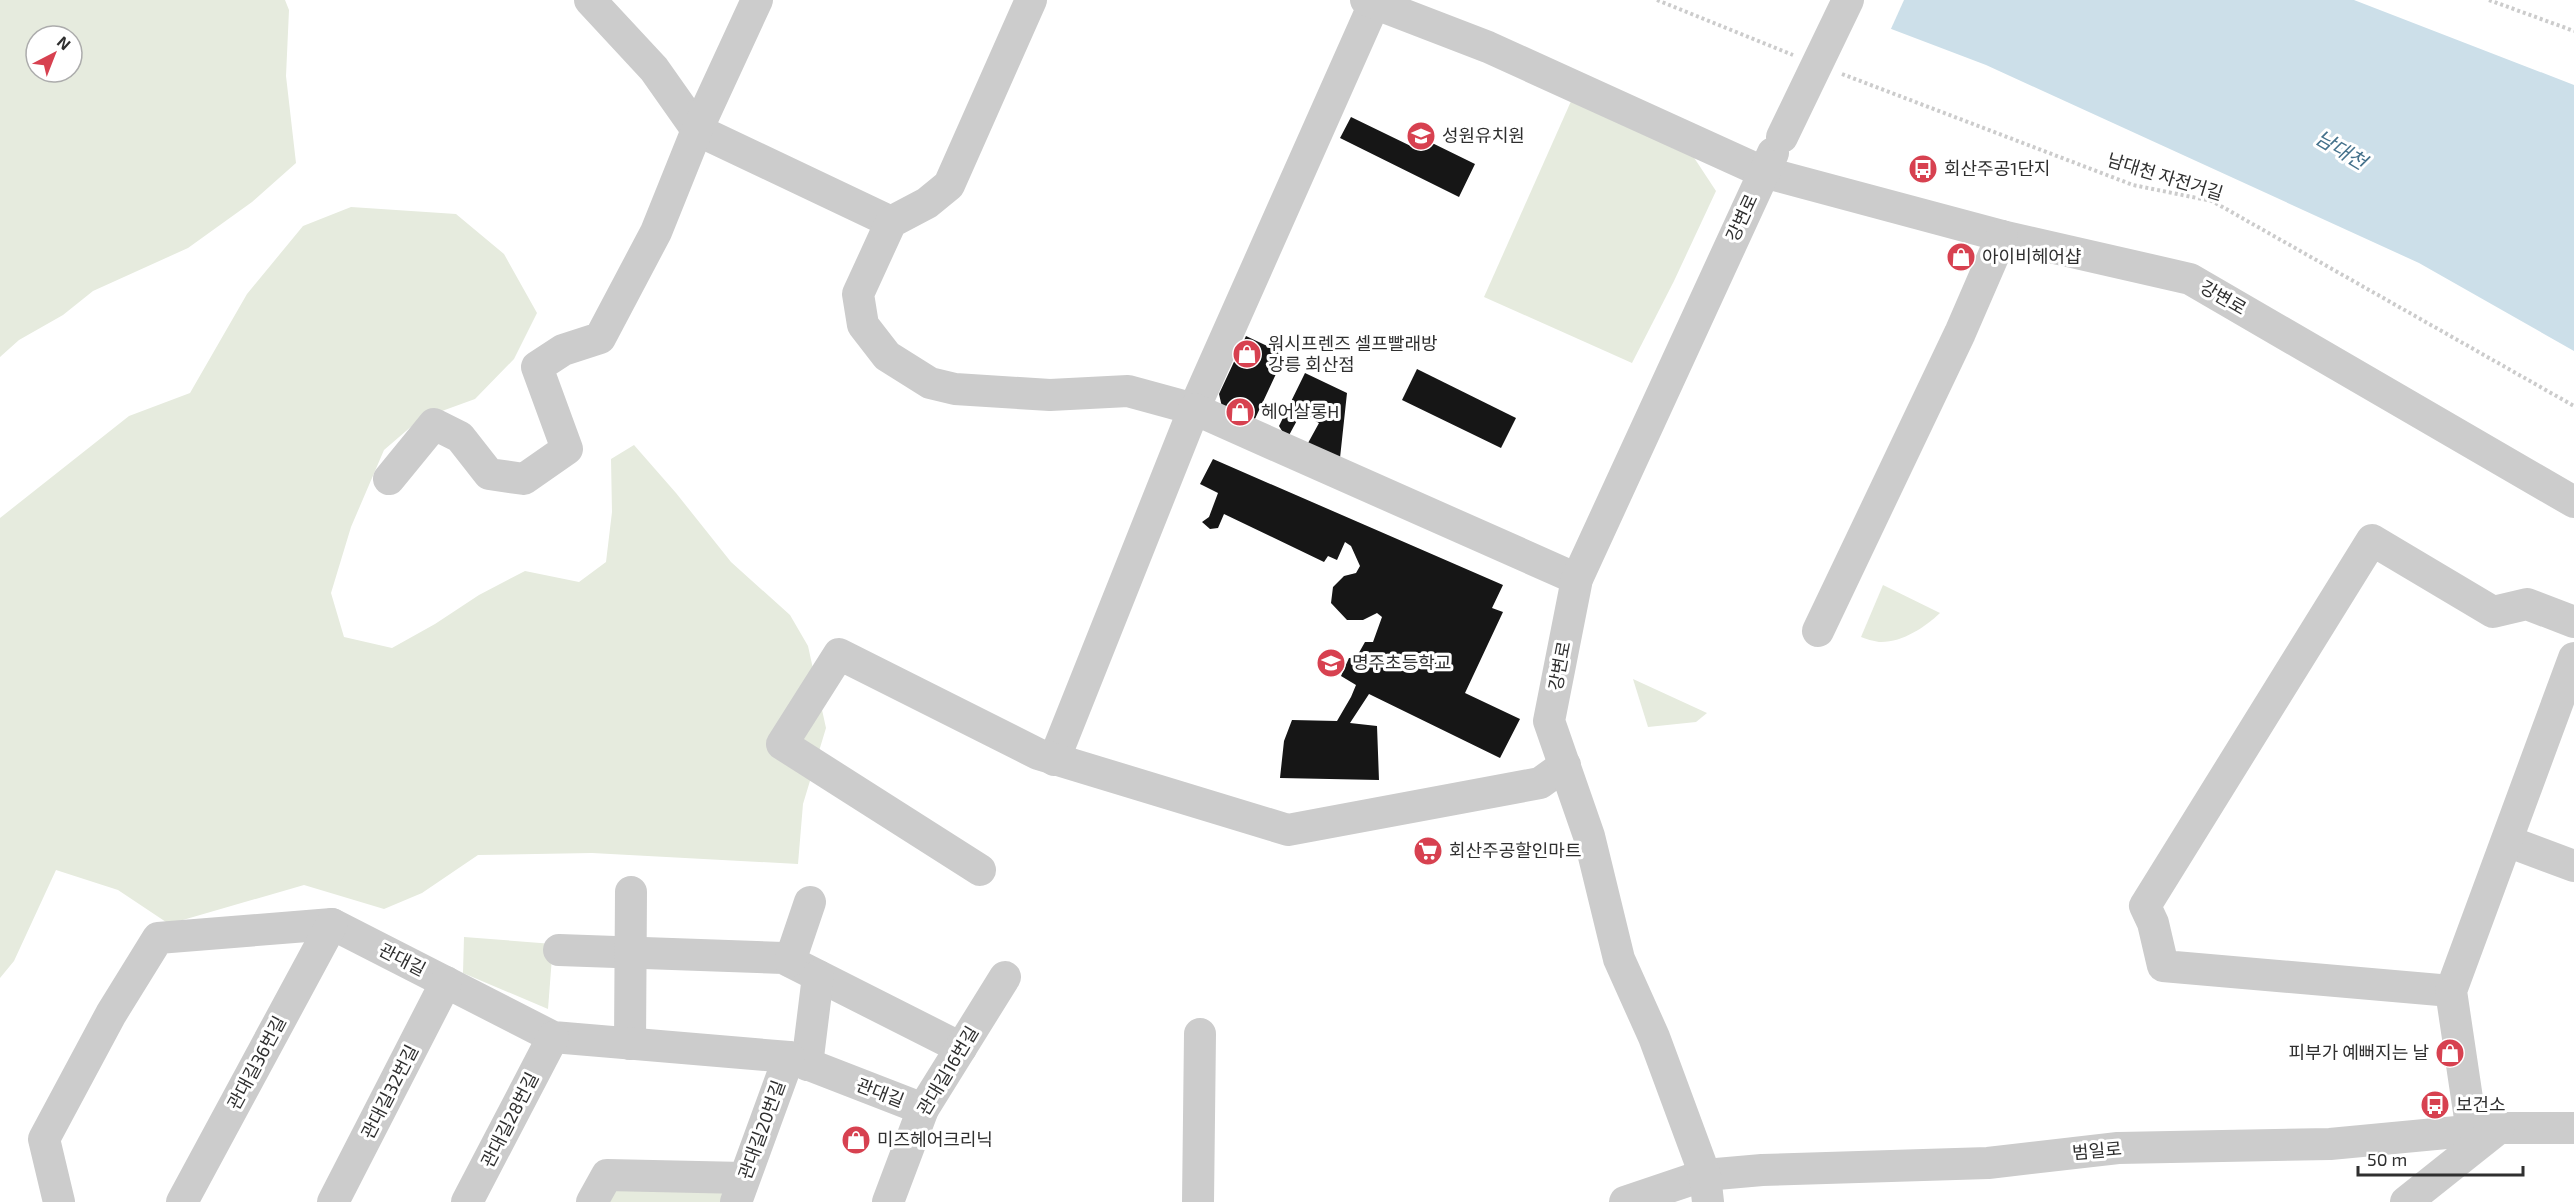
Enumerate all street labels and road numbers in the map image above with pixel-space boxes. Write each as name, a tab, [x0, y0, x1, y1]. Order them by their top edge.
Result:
street label: 남대천 자전거길	[2105, 148, 2226, 204]
street label: 강변로	[1721, 190, 1762, 245]
street label: 강변로	[2196, 275, 2251, 319]
street label: 강변로	[1543, 639, 1575, 692]
street label: 관대길	[375, 938, 430, 980]
street label: 관대길36번길	[222, 1012, 290, 1113]
street label: 관대길16번길	[912, 1022, 982, 1119]
street label: 관대길32번길	[356, 1041, 422, 1142]
street label: 관대길28번길	[476, 1068, 542, 1171]
street label: 관대길	[853, 1073, 907, 1111]
street label: 관대길20번길	[733, 1077, 789, 1182]
street label: 범일로	[2071, 1137, 2123, 1163]

